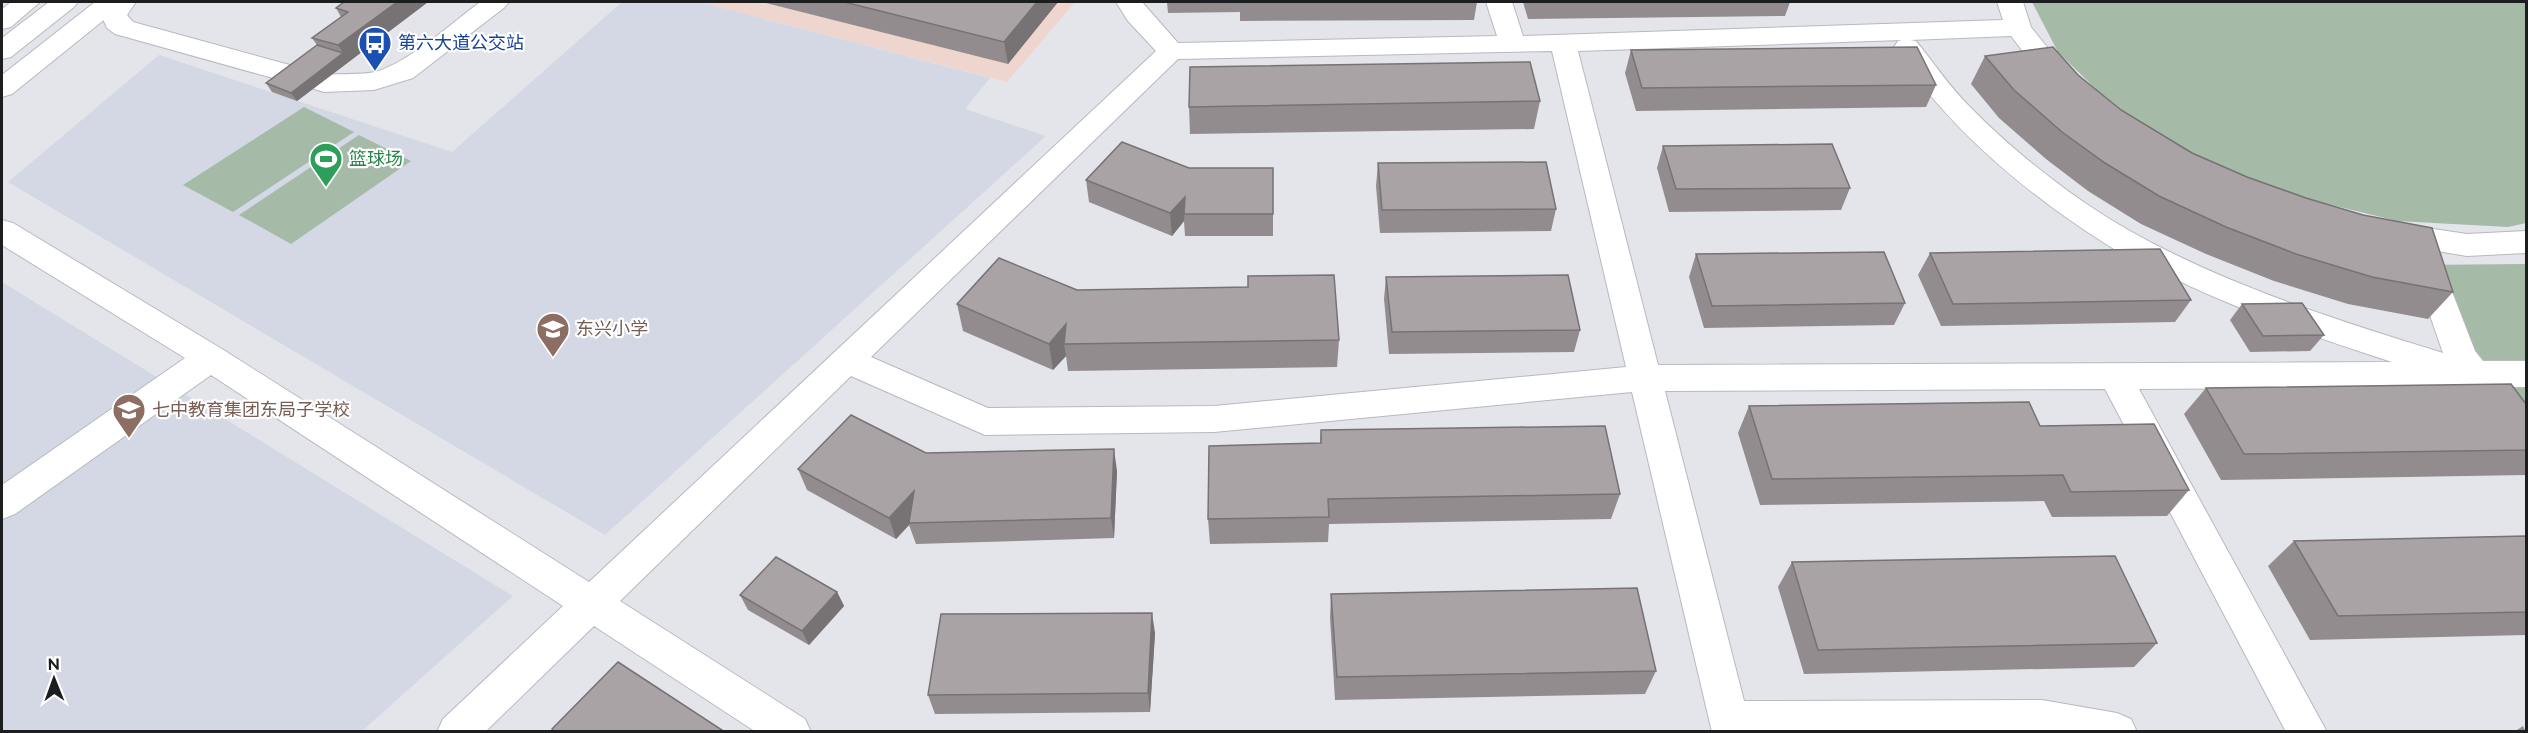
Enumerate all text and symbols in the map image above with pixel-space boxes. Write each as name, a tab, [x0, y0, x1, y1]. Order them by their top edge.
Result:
bus stop icon: 第六大道公交站	[357, 25, 393, 72]
place label: 第六大道公交站	[398, 32, 524, 53]
sports icon: 篮球场	[308, 141, 344, 188]
place label: 篮球场	[349, 148, 403, 169]
school or university icon: 东兴小学	[535, 311, 571, 358]
place label: 东兴小学	[576, 318, 648, 339]
school or university icon: 七中教育集团东局子学校	[111, 392, 147, 439]
place label: 七中教育集团东局子学校	[152, 399, 350, 420]
north arrow	[24, 649, 84, 709]
text: N	[47, 655, 60, 674]

